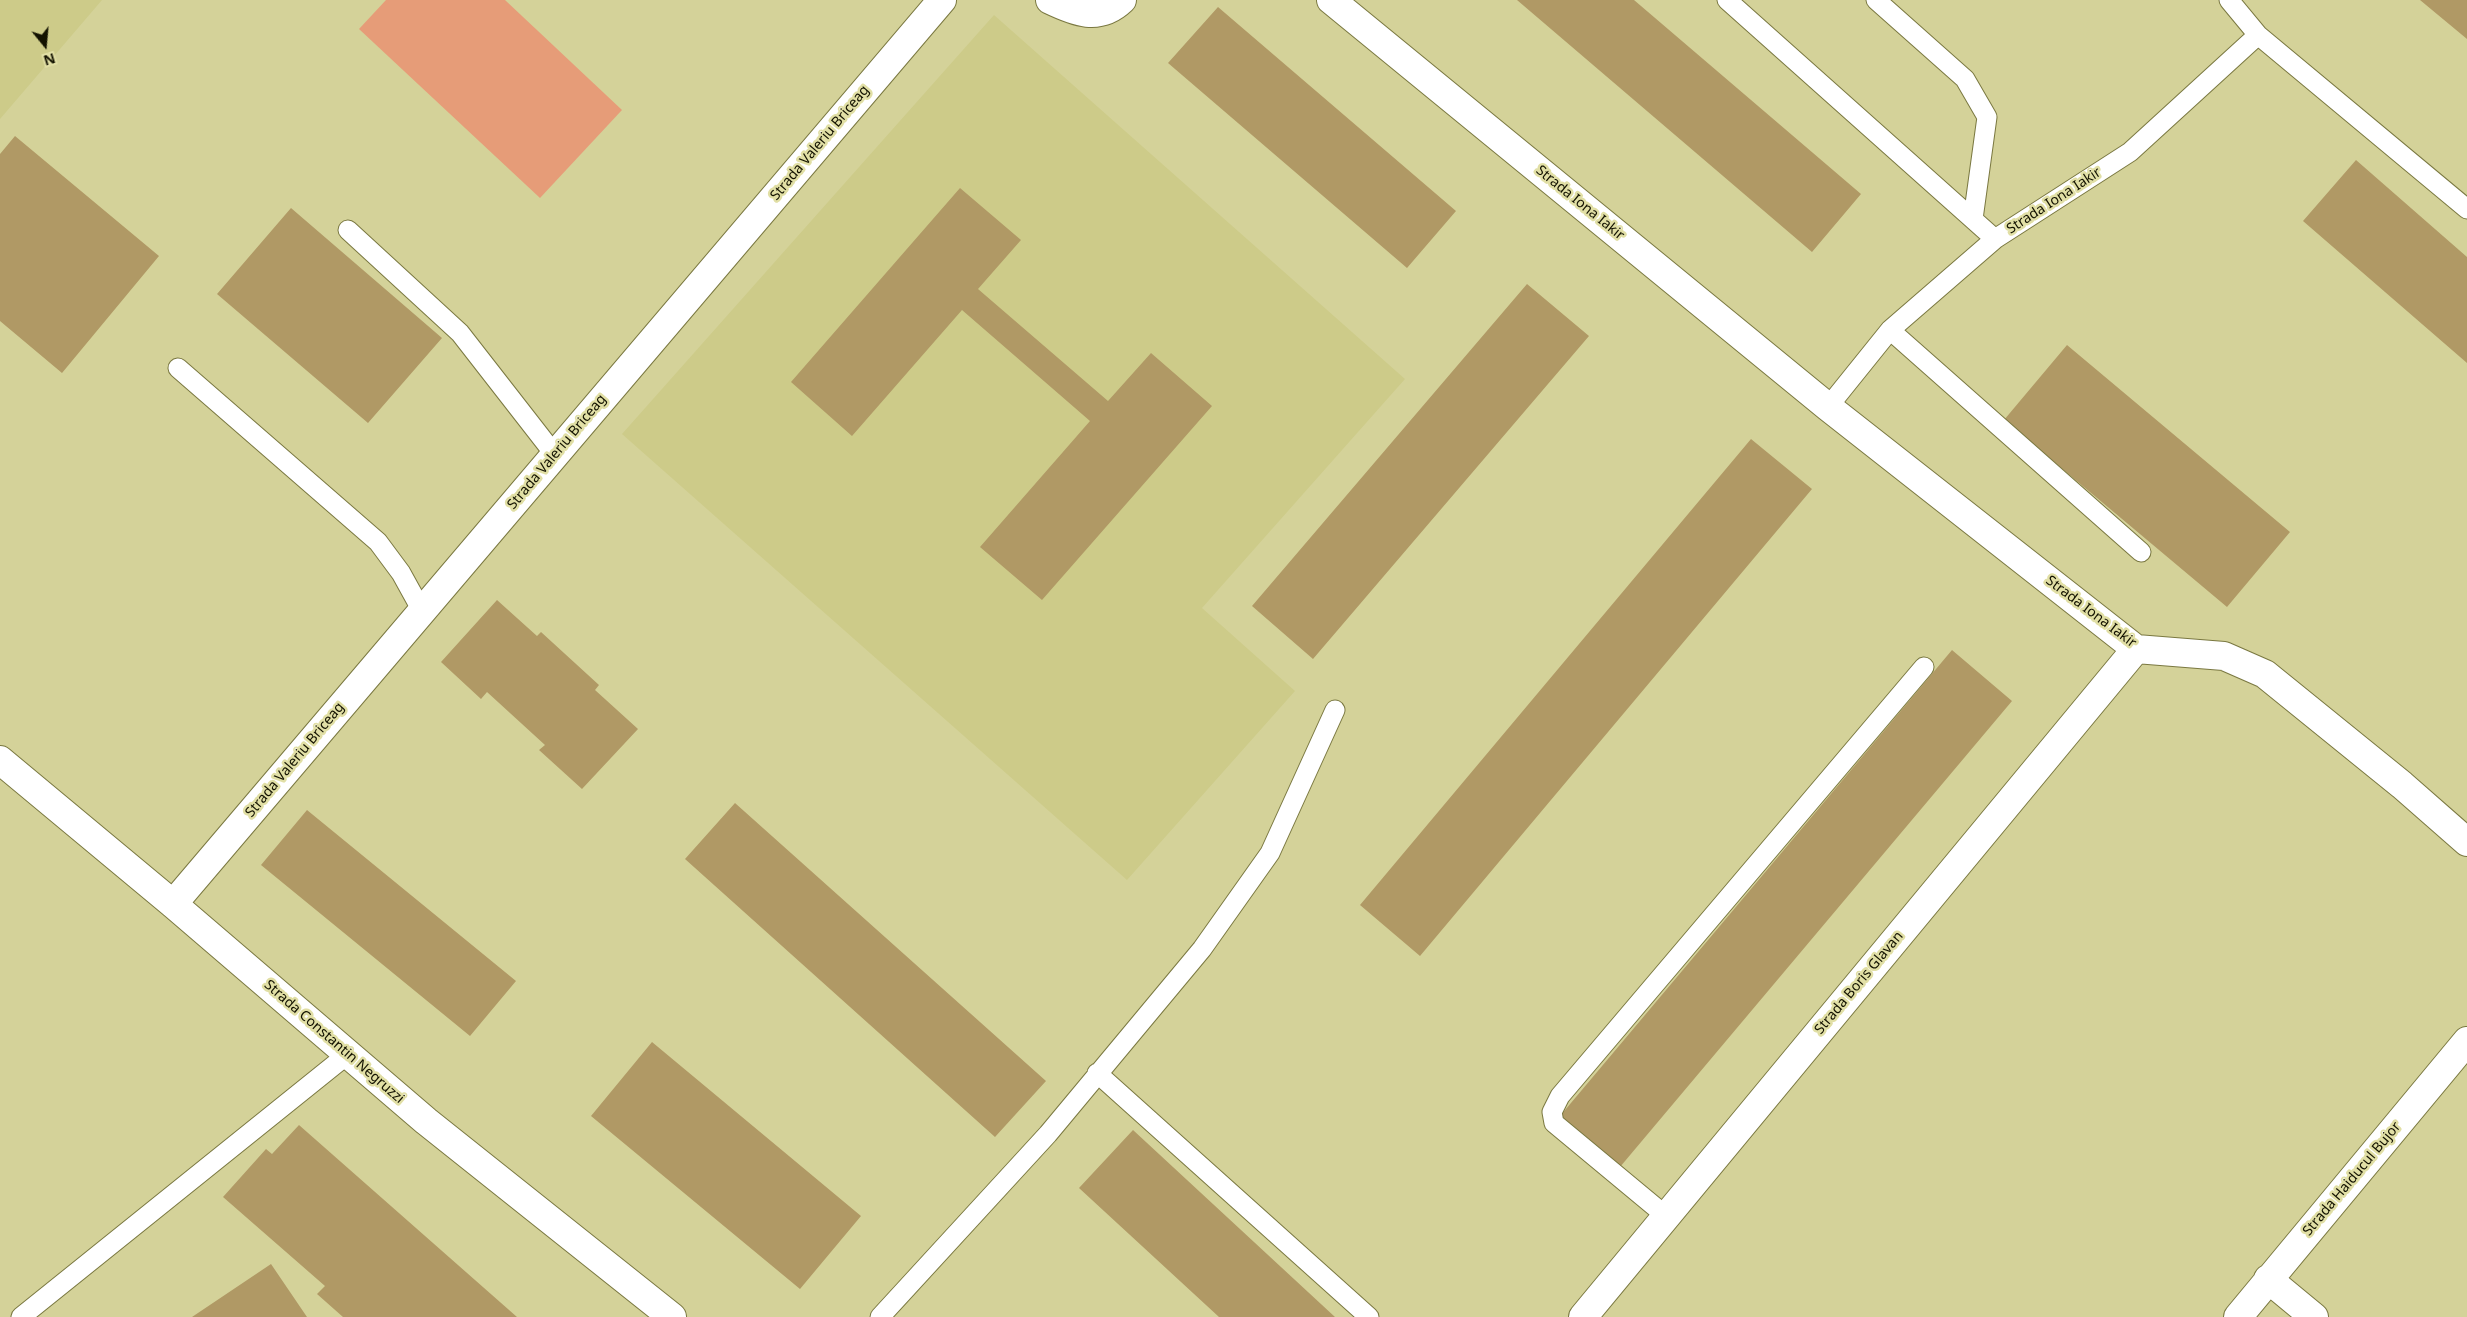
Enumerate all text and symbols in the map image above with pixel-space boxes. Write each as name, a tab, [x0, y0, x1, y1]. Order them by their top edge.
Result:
north arrow	[20, 20, 70, 70]
text: N	[41, 49, 58, 71]
street label: Strada Valeriu Briceag	[767, 82, 873, 204]
street label: Strada Iona Iakir	[1532, 162, 1628, 244]
street label: Strada Iona Iakir	[2004, 164, 2104, 238]
street label: Strada Valeriu Briceag	[504, 391, 610, 513]
street label: Strada Iona Iakir	[2042, 572, 2140, 652]
street label: Strada Valeriu Briceag	[242, 699, 348, 821]
street label: Strada Boris Glavan	[1811, 928, 1907, 1038]
street label: Strada Constantin Negruzzi	[261, 977, 407, 1107]
street label: Strada Haiducul Bujor	[2299, 1119, 2405, 1239]

